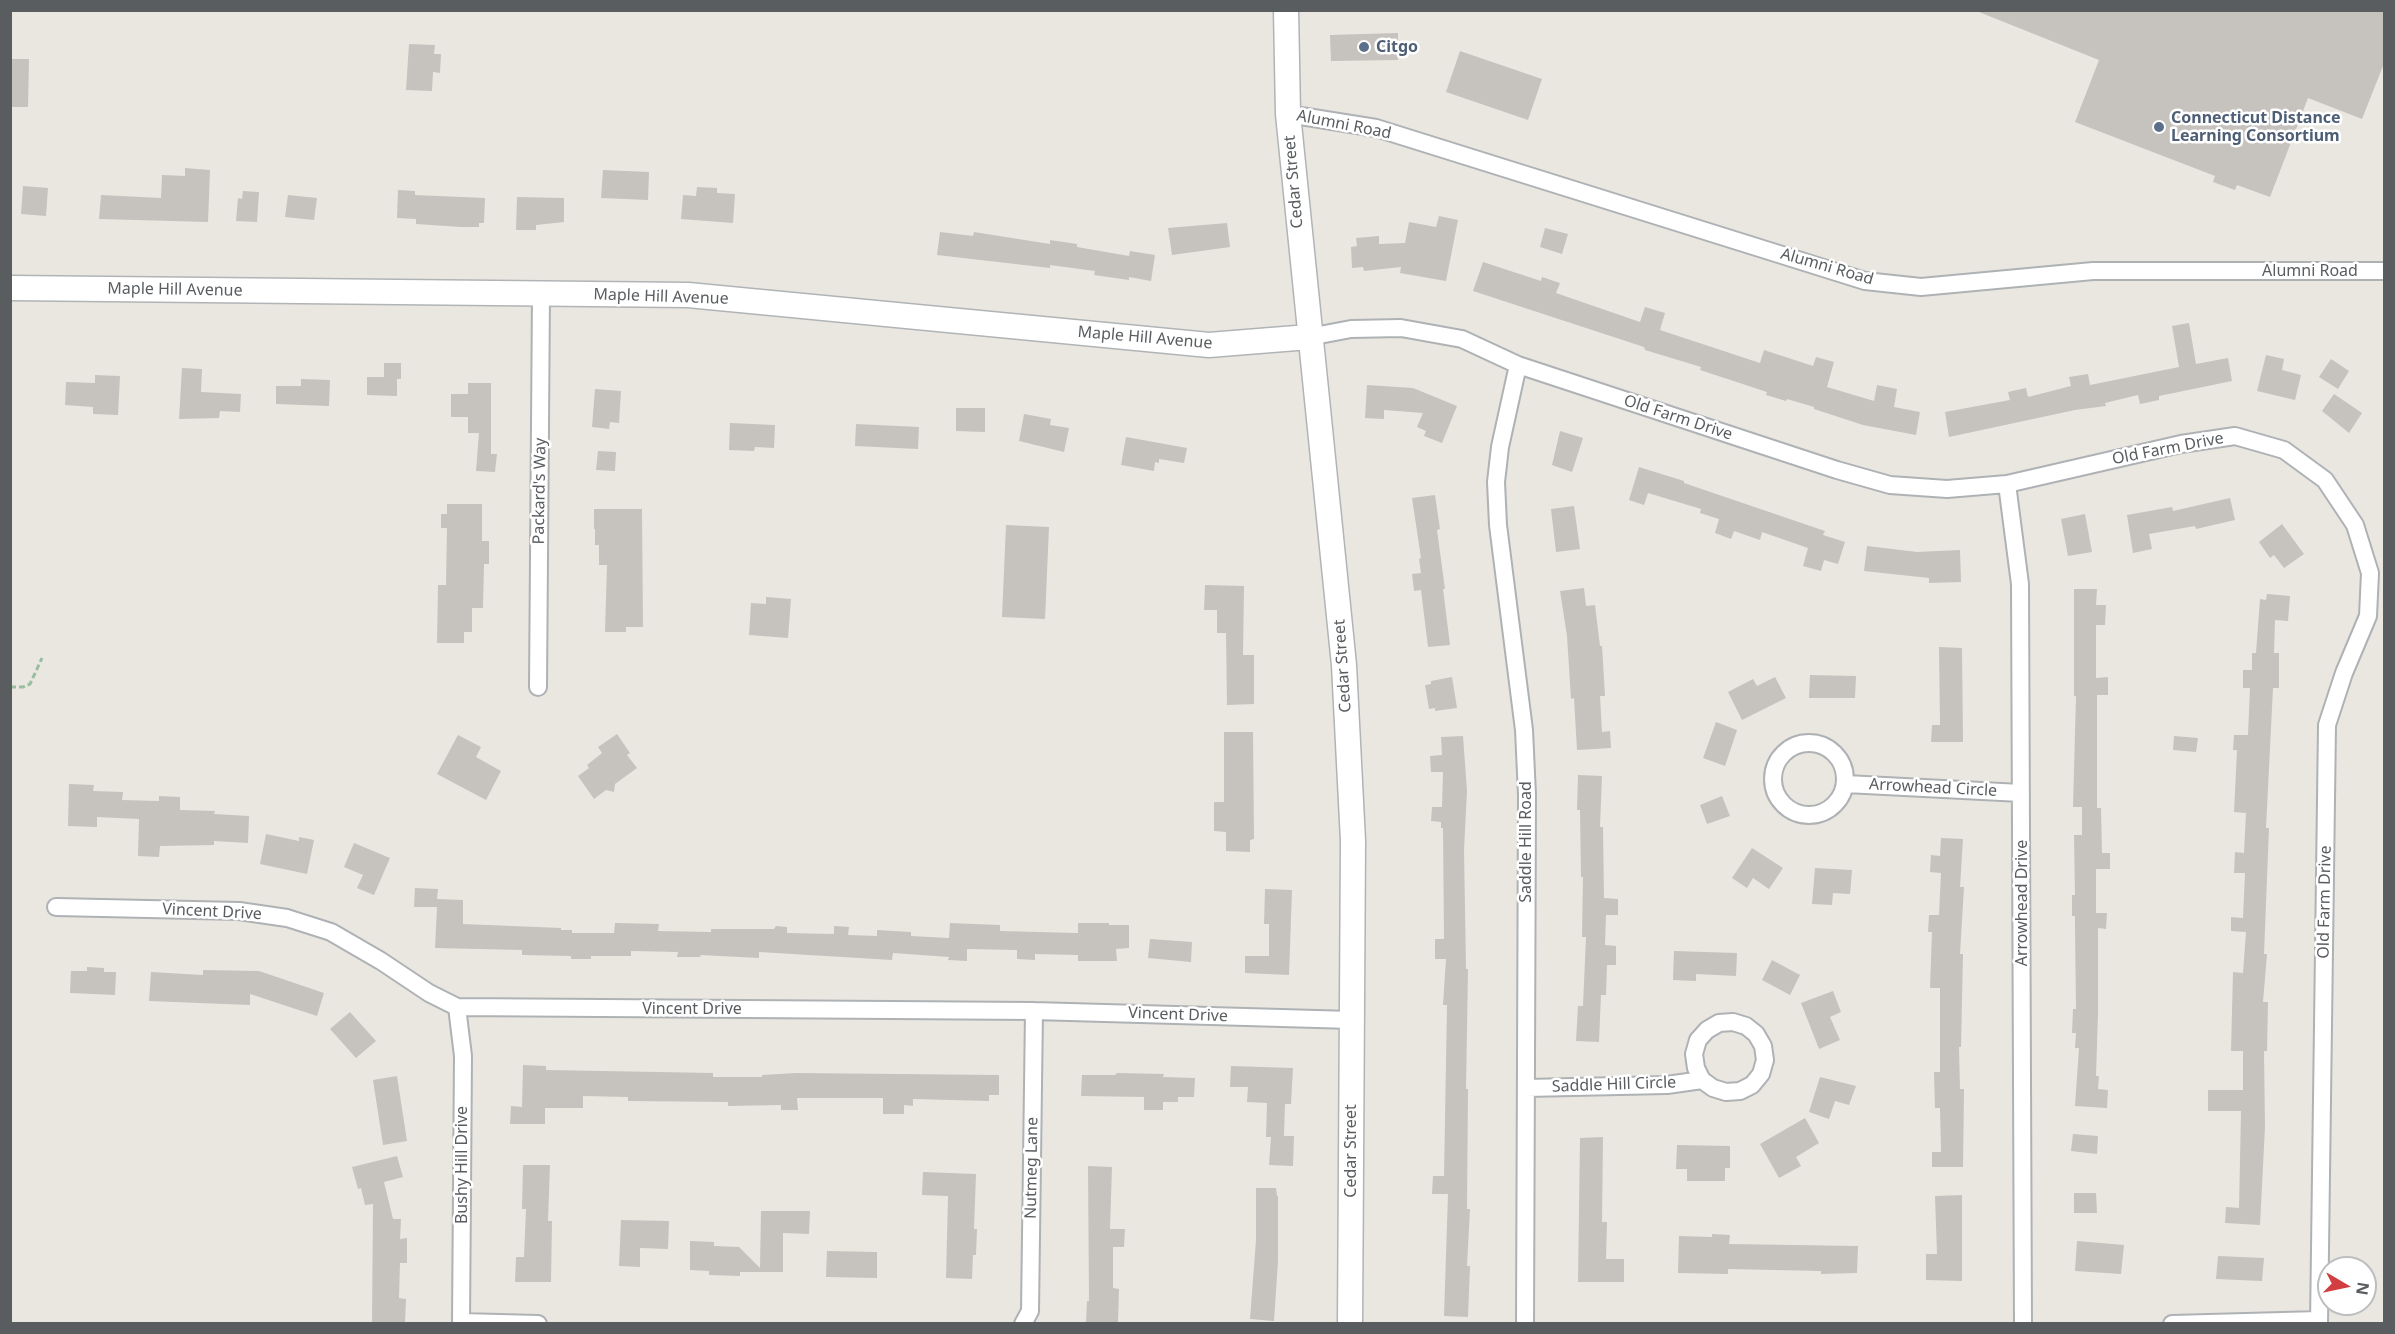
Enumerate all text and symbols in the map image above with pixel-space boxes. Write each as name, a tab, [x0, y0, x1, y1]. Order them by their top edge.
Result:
place label: Citgo	[1376, 37, 1418, 57]
marker: Citgo	[1357, 40, 1371, 54]
street label: Alumni Road	[1295, 106, 1393, 144]
place label: Connecticut Distance Learning Consortium	[2171, 108, 2341, 146]
marker: Connecticut Distance Learning Consortium	[2152, 120, 2166, 134]
street label: Cedar Street	[1280, 135, 1308, 229]
street label: Alumni Road	[1778, 245, 1876, 289]
street label: Alumni Road	[2262, 261, 2358, 281]
street label: Maple Hill Avenue	[107, 279, 243, 301]
street label: Maple Hill Avenue	[593, 285, 729, 309]
street label: Maple Hill Avenue	[1077, 323, 1213, 353]
street label: Old Farm Drive	[1621, 391, 1735, 445]
street label: Old Farm Drive	[2111, 429, 2225, 469]
street label: Packard's Way	[529, 438, 551, 544]
street label: Cedar Street	[1330, 619, 1356, 713]
street label: Arrowhead Circle	[1868, 775, 1998, 801]
street label: Saddle Hill Road	[1516, 781, 1536, 903]
street label: Arrowhead Drive	[2012, 840, 2032, 966]
street label: Old Farm Drive	[2314, 845, 2336, 959]
street label: Vincent Drive	[162, 900, 262, 924]
street label: Vincent Drive	[642, 999, 742, 1019]
street label: Vincent Drive	[1128, 1004, 1228, 1026]
street label: Saddle Hill Circle	[1551, 1073, 1677, 1097]
street label: Cedar Street	[1341, 1104, 1361, 1198]
street label: Bushy Hill Drive	[452, 1106, 472, 1224]
street label: Nutmeg Lane	[1022, 1117, 1042, 1219]
north arrow	[2317, 1256, 2377, 1316]
text: N	[2351, 1280, 2375, 1297]

